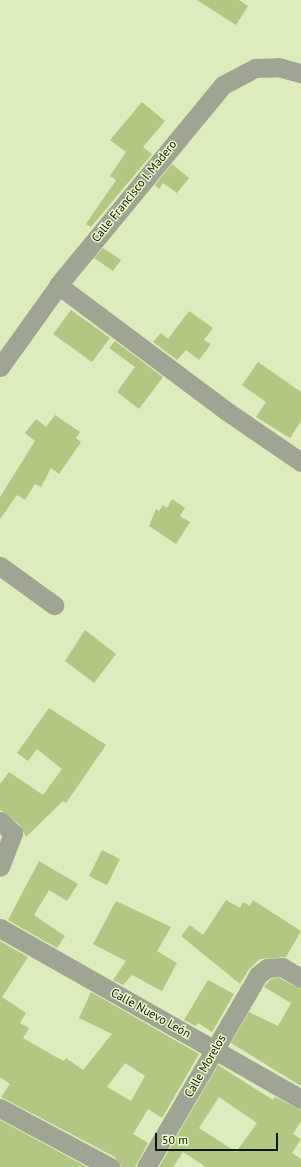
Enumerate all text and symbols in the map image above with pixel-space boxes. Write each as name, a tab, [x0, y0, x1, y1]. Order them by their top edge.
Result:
street label: Calle Francisco I. Madero	[88, 137, 180, 245]
street label: Calle Nuevo León	[109, 985, 193, 1041]
street label: Calle Morelos	[181, 1032, 229, 1100]
scale bar	[157, 1125, 280, 1151]
text: 50 m	[162, 1132, 188, 1147]

